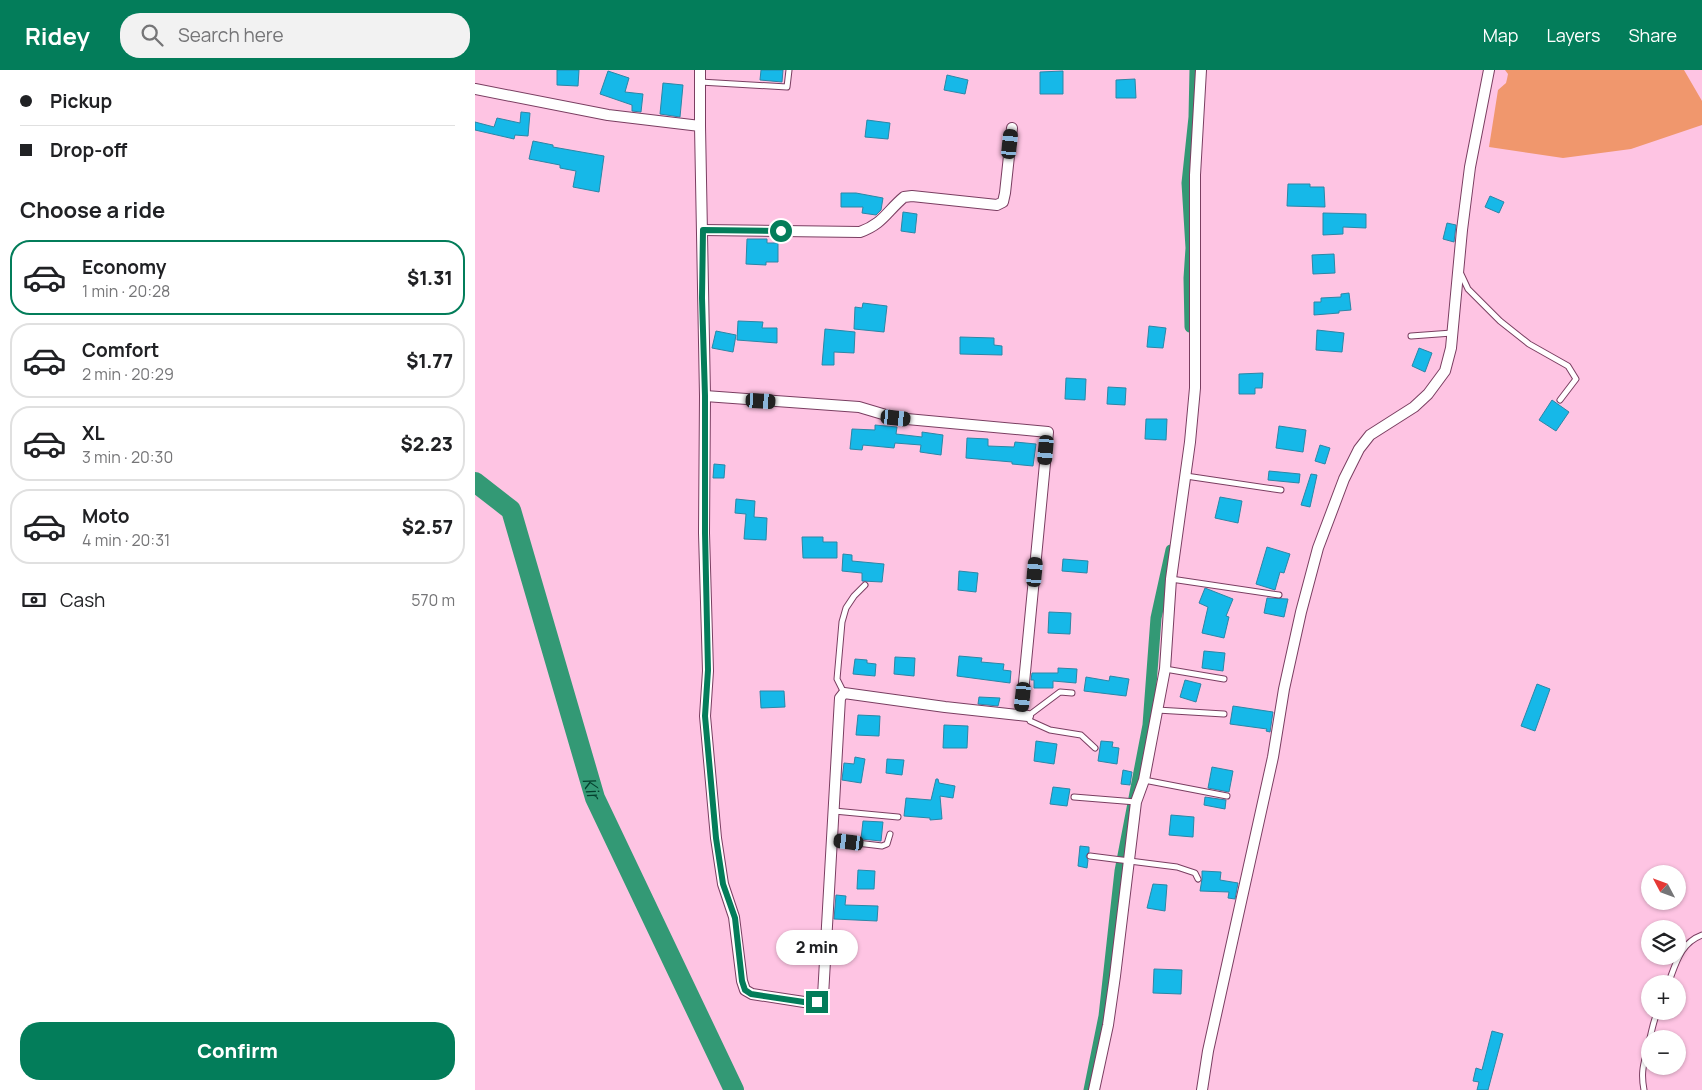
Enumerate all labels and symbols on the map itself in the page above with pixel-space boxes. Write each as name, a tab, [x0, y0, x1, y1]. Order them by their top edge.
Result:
car	[1000, 128, 1019, 160]
route start	[770, 220, 792, 242]
car	[745, 393, 776, 409]
car	[880, 409, 911, 427]
car	[1037, 434, 1054, 466]
car	[1026, 556, 1043, 588]
car	[1013, 681, 1032, 713]
water label: Kir	[578, 774, 607, 804]
car	[833, 833, 864, 851]
north arrow	[1641, 865, 1686, 910]
callout: 2 min	[776, 930, 858, 964]
route end	[806, 991, 828, 1013]

